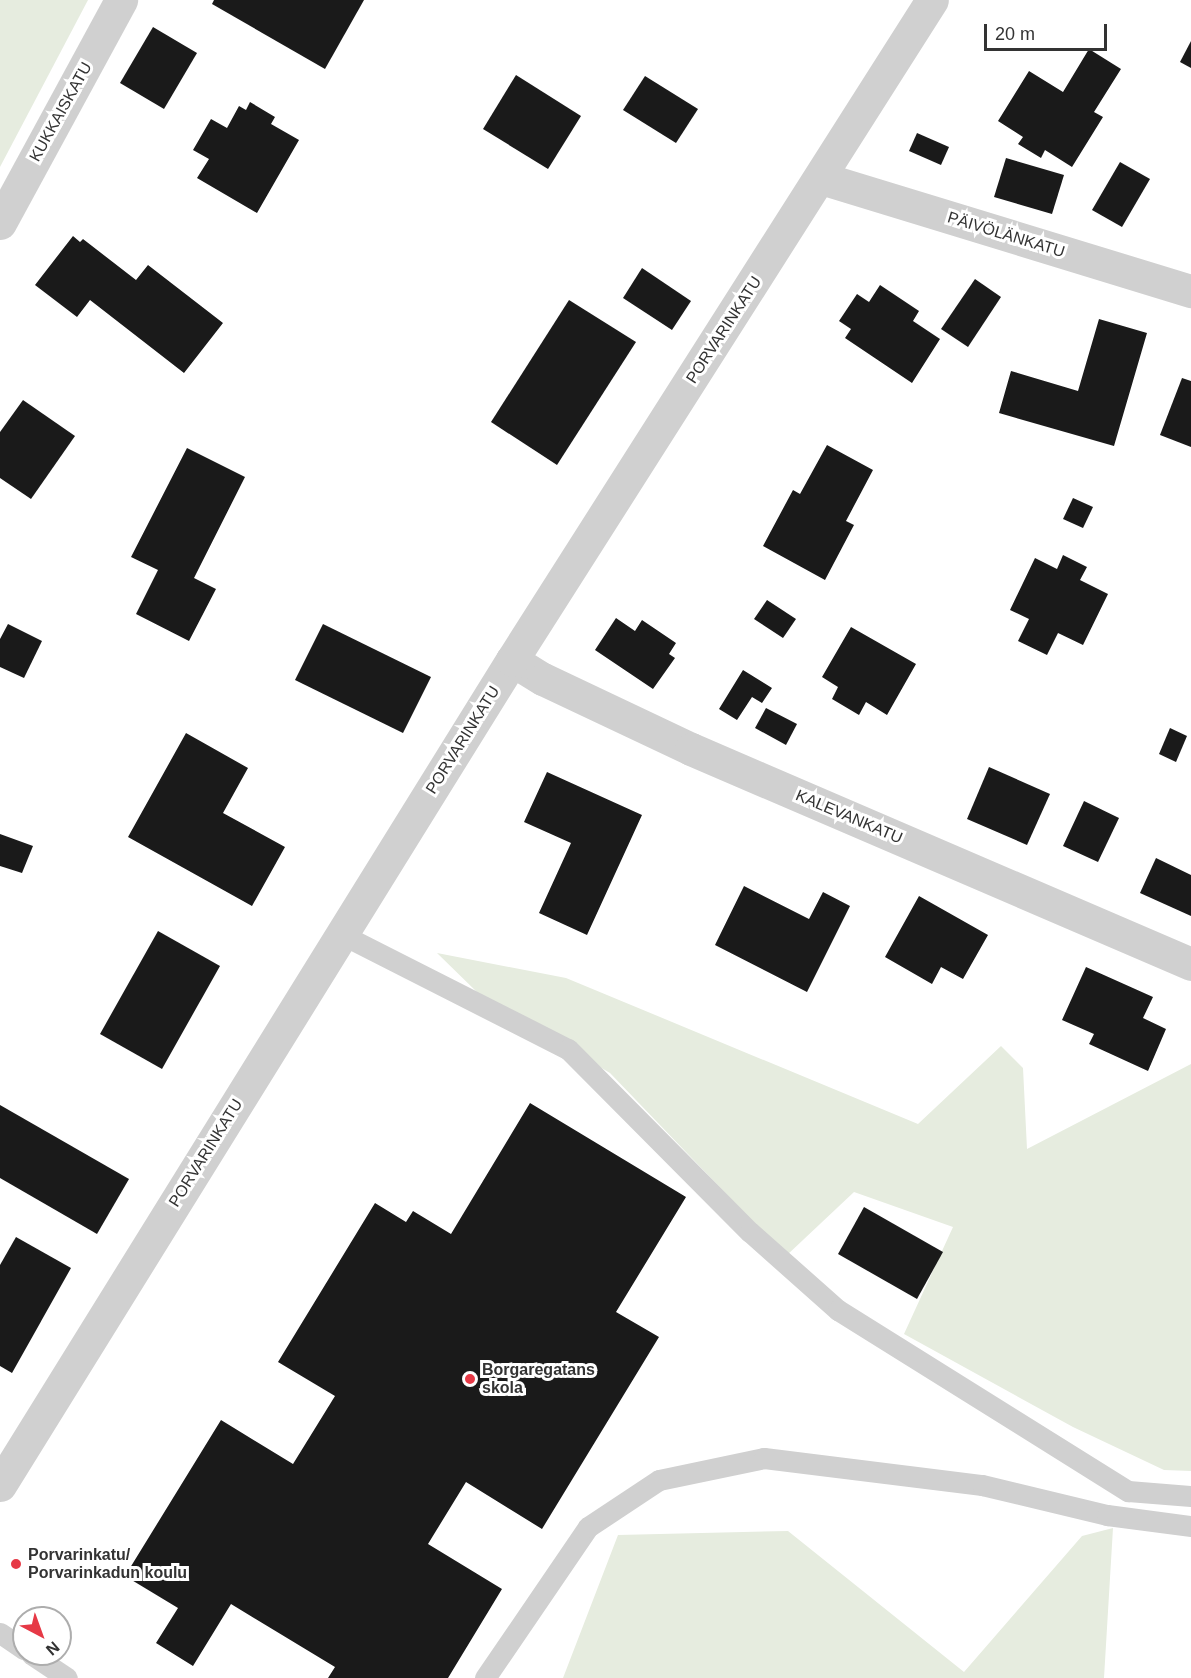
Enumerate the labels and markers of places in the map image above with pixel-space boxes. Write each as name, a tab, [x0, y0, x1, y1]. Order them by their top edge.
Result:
place label: Borgaregatans skola	[482, 1360, 595, 1398]
marker: Borgaregatans skola	[463, 1372, 477, 1386]
place label: Porvarinkatu/ Porvarinkadun koulu	[28, 1545, 187, 1583]
marker: Porvarinkatu/ Porvarinkadun koulu	[9, 1557, 23, 1571]

